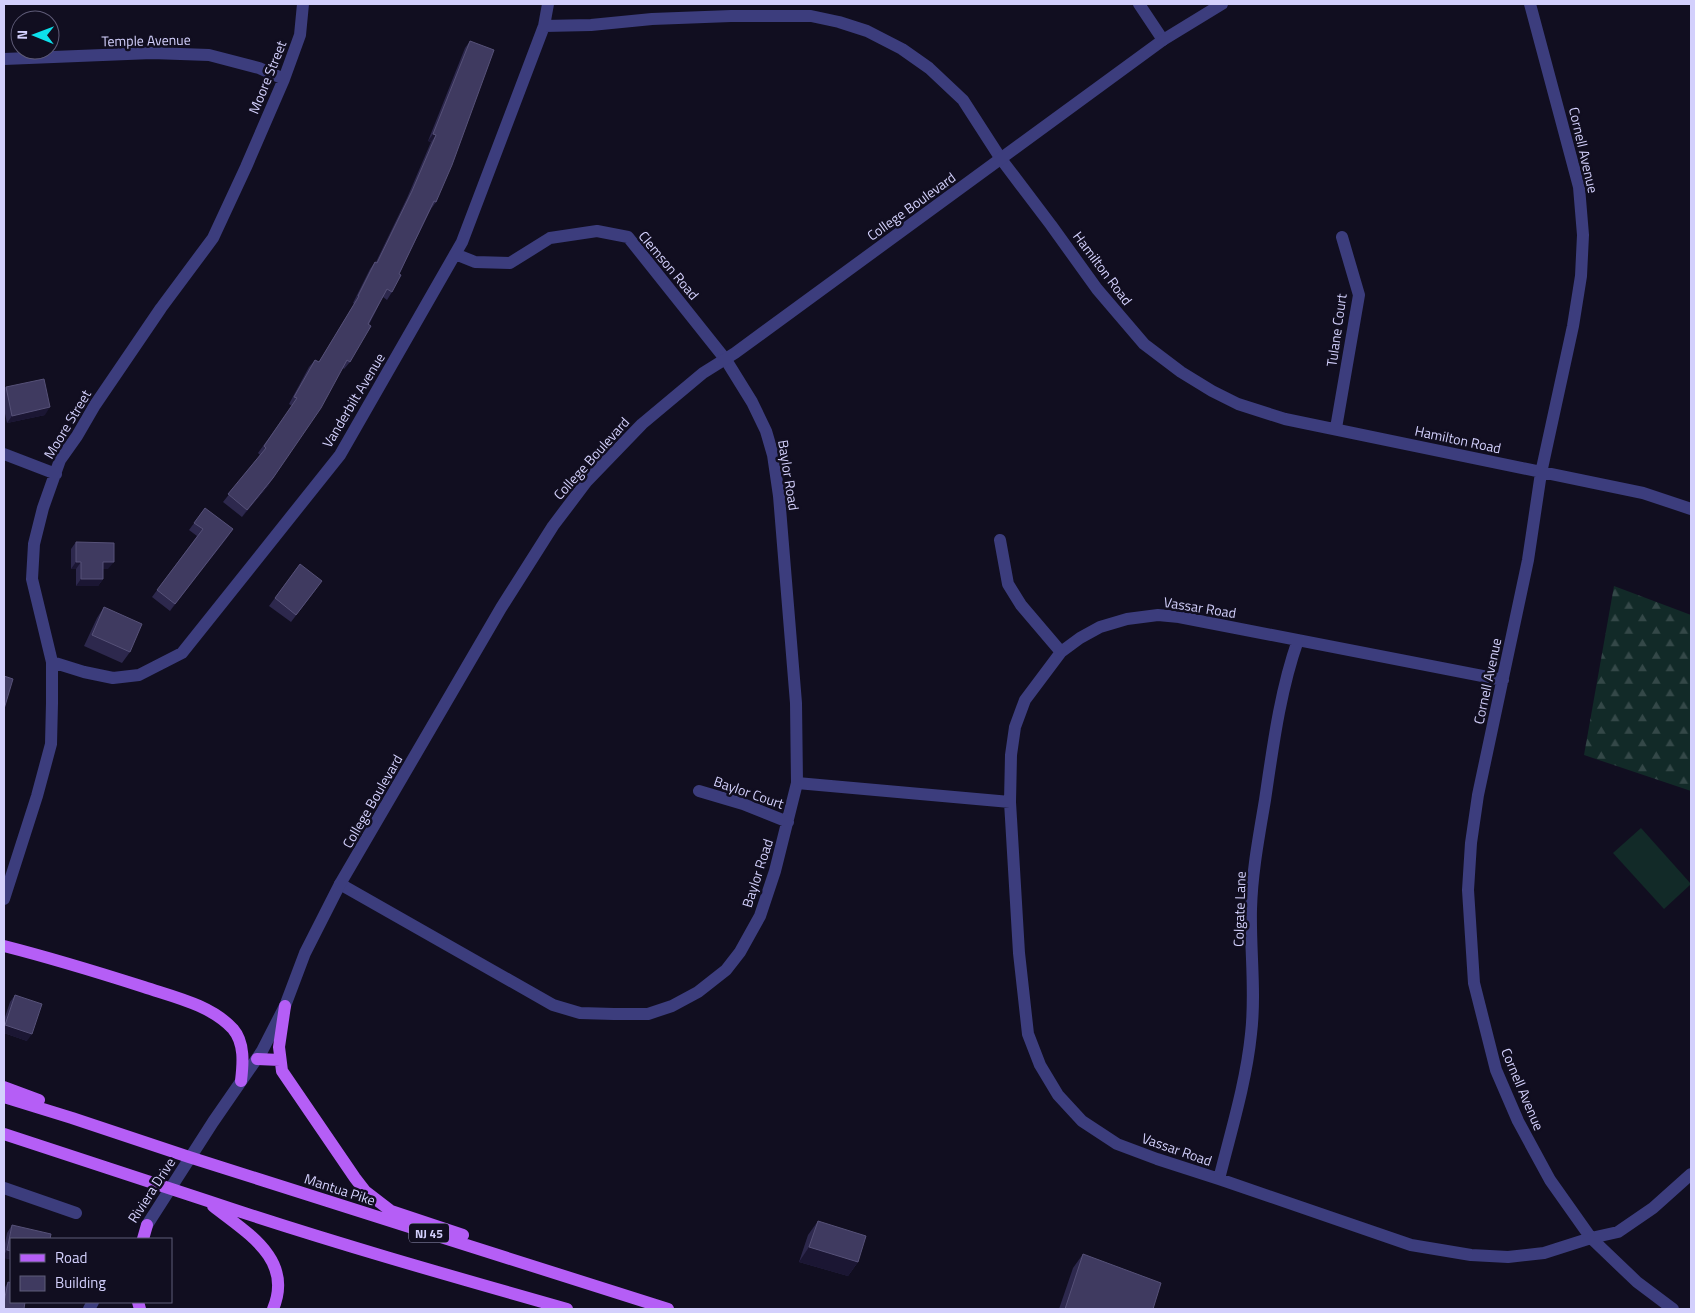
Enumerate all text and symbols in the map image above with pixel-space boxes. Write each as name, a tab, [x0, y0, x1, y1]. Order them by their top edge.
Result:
north arrow	[10, 10, 60, 60]
street label: Temple Avenue	[101, 29, 191, 51]
text: N	[11, 30, 32, 40]
street label: Moore Street	[243, 37, 291, 117]
street label: Cornell Avenue	[1564, 105, 1604, 195]
street label: College Boulevard	[862, 167, 960, 245]
street label: Clemson Road	[634, 226, 704, 304]
street label: Hamilton Road	[1068, 227, 1138, 309]
street label: Tulane Court	[1320, 292, 1352, 368]
street label: Vanderbilt Avenue	[316, 349, 390, 451]
street label: Moore Street	[38, 385, 96, 463]
street label: College Boulevard	[548, 412, 634, 504]
street label: Hamilton Road	[1413, 420, 1503, 458]
street label: Baylor Road	[773, 438, 805, 512]
street label: Vassar Road	[1162, 591, 1238, 623]
street label: Cornell Avenue	[1468, 636, 1506, 726]
street label: College Boulevard	[337, 750, 407, 852]
street label: Baylor Court	[711, 770, 787, 814]
street label: Baylor Road	[736, 836, 778, 910]
street label: Colgate Lane	[1227, 871, 1251, 947]
street label: Cornell Avenue	[1496, 1045, 1550, 1133]
street label: Vassar Road	[1139, 1127, 1215, 1171]
street label: Riviera Drive	[122, 1153, 180, 1227]
street label: Mantua Pike	[302, 1168, 378, 1210]
road number: NJ 45	[409, 1224, 449, 1242]
legend	[10, 1238, 172, 1303]
text: Road	[55, 1246, 87, 1269]
text: Building	[55, 1271, 106, 1294]

